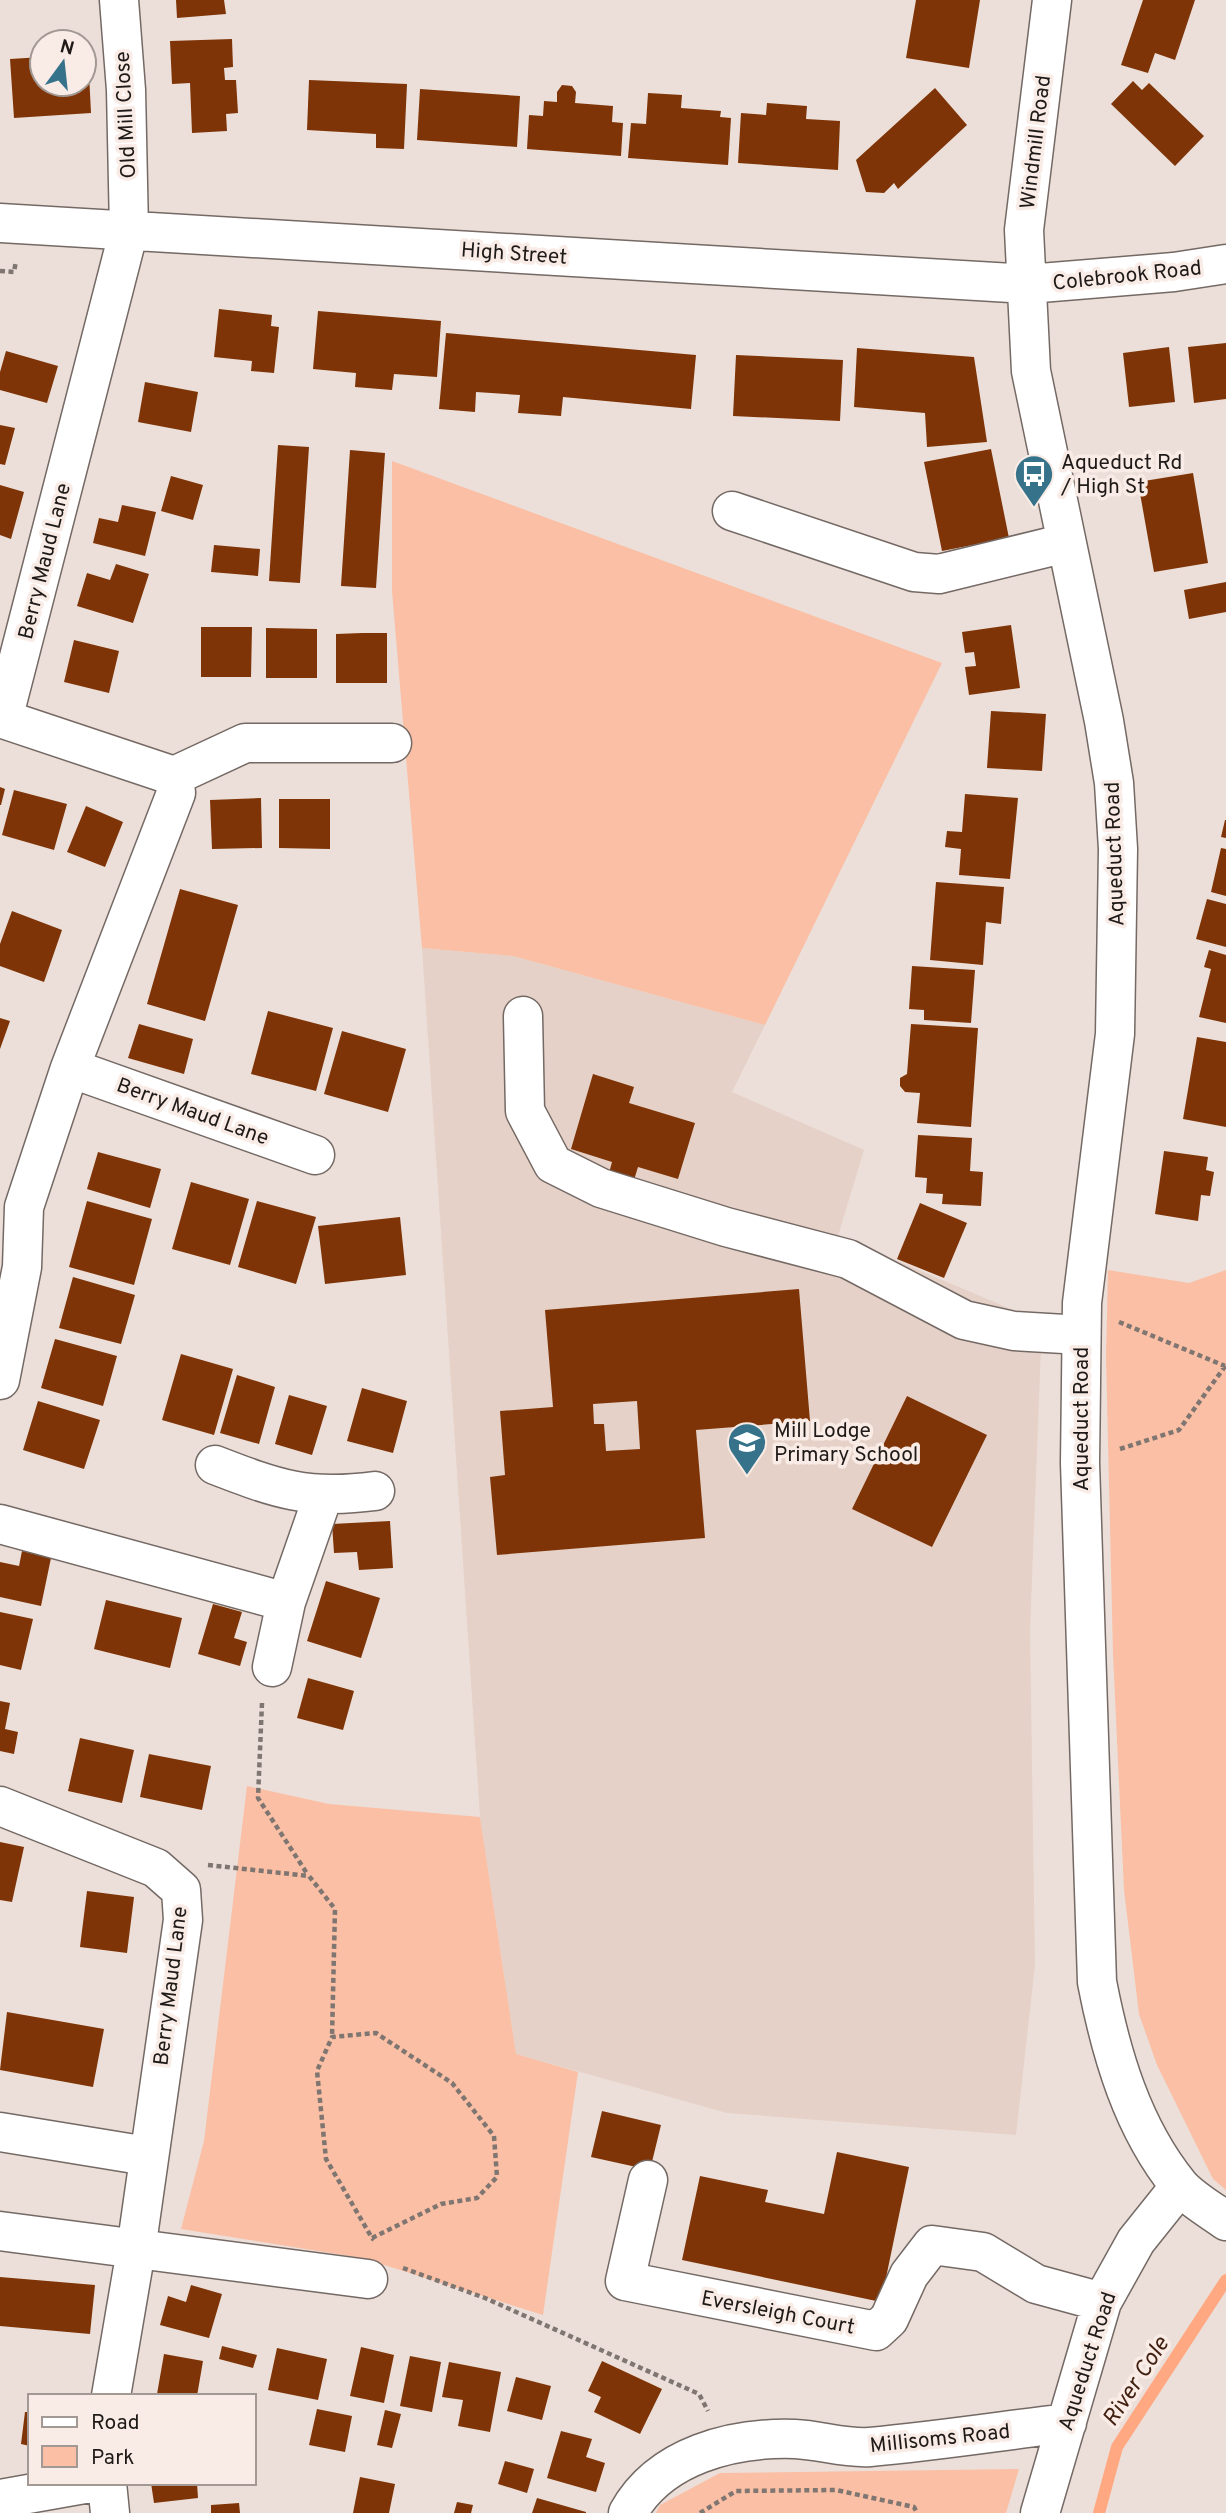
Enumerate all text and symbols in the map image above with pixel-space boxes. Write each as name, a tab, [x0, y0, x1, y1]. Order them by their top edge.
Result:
north arrow	[28, 28, 98, 98]
text: N	[57, 35, 77, 62]
street label: Old Mill Close	[110, 51, 143, 179]
street label: Windmill Road	[1015, 74, 1058, 211]
street label: High Street	[460, 237, 568, 272]
street label: Colebrook Road	[1051, 255, 1203, 298]
place label: Aqueduct Rd / High St	[1060, 450, 1182, 501]
bus stop icon: Aqueduct Rd / High St	[1013, 453, 1055, 508]
street label: Berry Maud Lane	[13, 480, 78, 642]
street label: Aqueduct Road	[1099, 781, 1132, 927]
street label: Berry Maud Lane	[113, 1072, 272, 1152]
street label: Aqueduct Road	[1069, 1347, 1096, 1491]
place label: Mill Lodge Primary School	[774, 1418, 918, 1469]
school or university icon: Mill Lodge Primary School	[726, 1421, 768, 1476]
street label: Berry Maud Lane	[148, 1905, 195, 2067]
street label: Eversleigh Court	[699, 2285, 857, 2342]
street label: Aqueduct Road	[1053, 2289, 1124, 2434]
water label: River Cole	[1097, 2331, 1177, 2433]
legend	[28, 2394, 256, 2485]
text: Road	[91, 2410, 140, 2437]
street label: Millisoms Road	[869, 2419, 1012, 2460]
text: Park	[91, 2445, 134, 2472]

